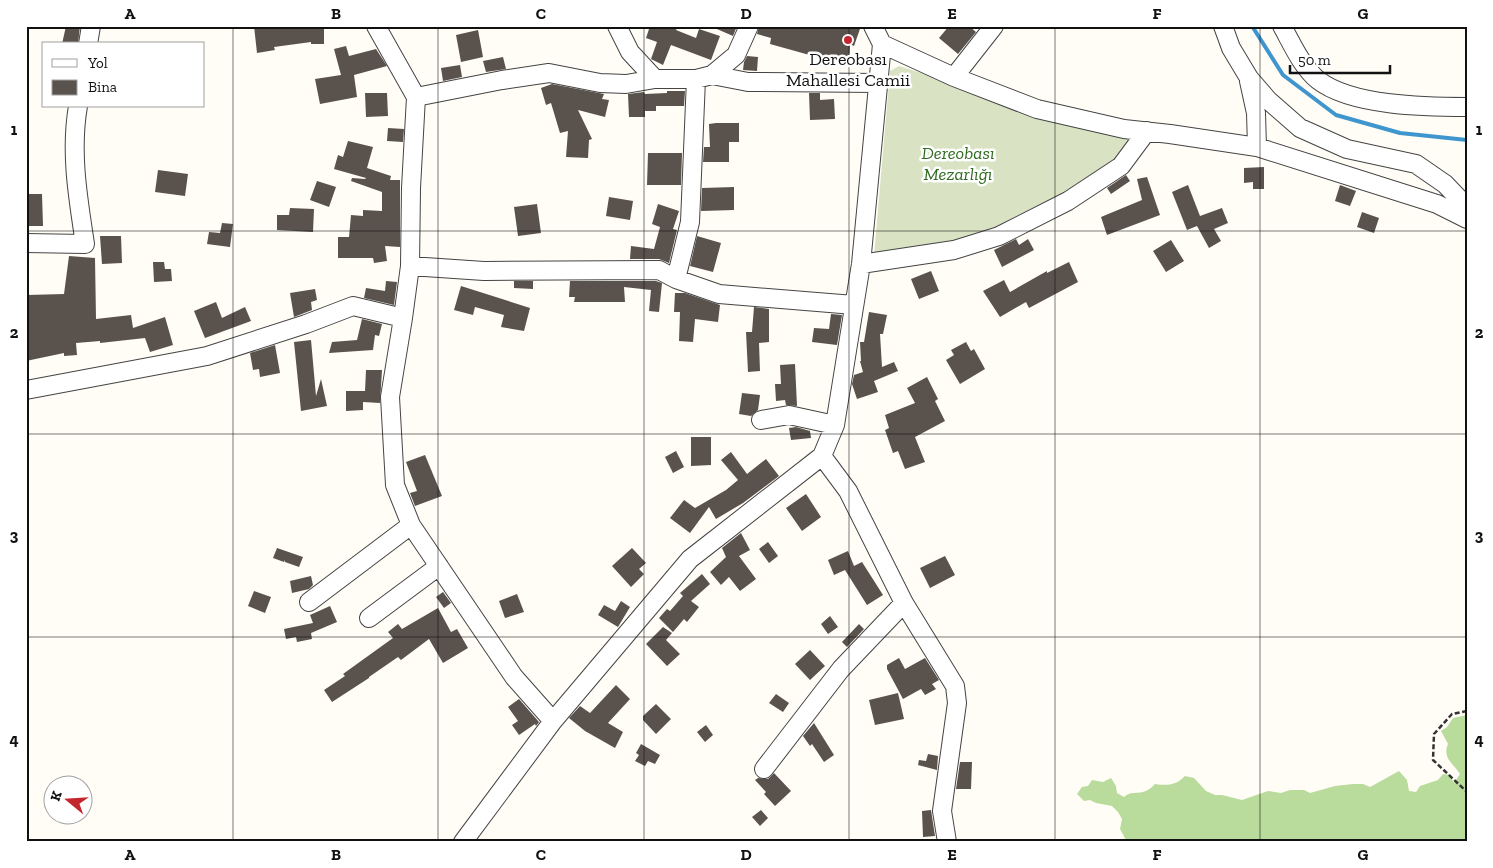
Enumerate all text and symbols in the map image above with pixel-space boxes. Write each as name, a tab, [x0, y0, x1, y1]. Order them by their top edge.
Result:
text: A	[125, 4, 136, 23]
text: B	[331, 4, 341, 23]
text: C	[536, 4, 546, 23]
text: D	[740, 4, 752, 23]
text: E	[947, 4, 957, 23]
text: F	[1152, 4, 1162, 23]
text: G	[1358, 4, 1369, 23]
marker: Dereobası Mahallesi Camii	[842, 34, 854, 46]
legend	[42, 42, 205, 108]
scale bar	[1290, 42, 1390, 74]
place label: Dereobası Mahallesi Camii	[786, 48, 910, 91]
text: 50 m	[1298, 51, 1331, 69]
text: Yol	[87, 54, 108, 72]
text: Bina	[88, 78, 117, 96]
text: 1	[11, 120, 18, 139]
text: 1	[1476, 120, 1483, 139]
park label: Dereobası Mezarlığı	[921, 142, 995, 185]
text: 2	[10, 323, 19, 342]
text: 2	[1475, 323, 1484, 342]
text: 3	[10, 526, 19, 545]
text: 3	[1475, 526, 1484, 545]
text: 4	[9, 730, 19, 749]
text: 4	[1474, 730, 1484, 749]
north arrow	[42, 776, 92, 826]
text: K	[47, 788, 66, 803]
text: A	[125, 845, 136, 864]
text: B	[331, 845, 341, 864]
text: C	[536, 845, 546, 864]
text: D	[740, 845, 752, 864]
text: E	[947, 845, 957, 864]
text: F	[1152, 845, 1162, 864]
text: G	[1358, 845, 1369, 864]

